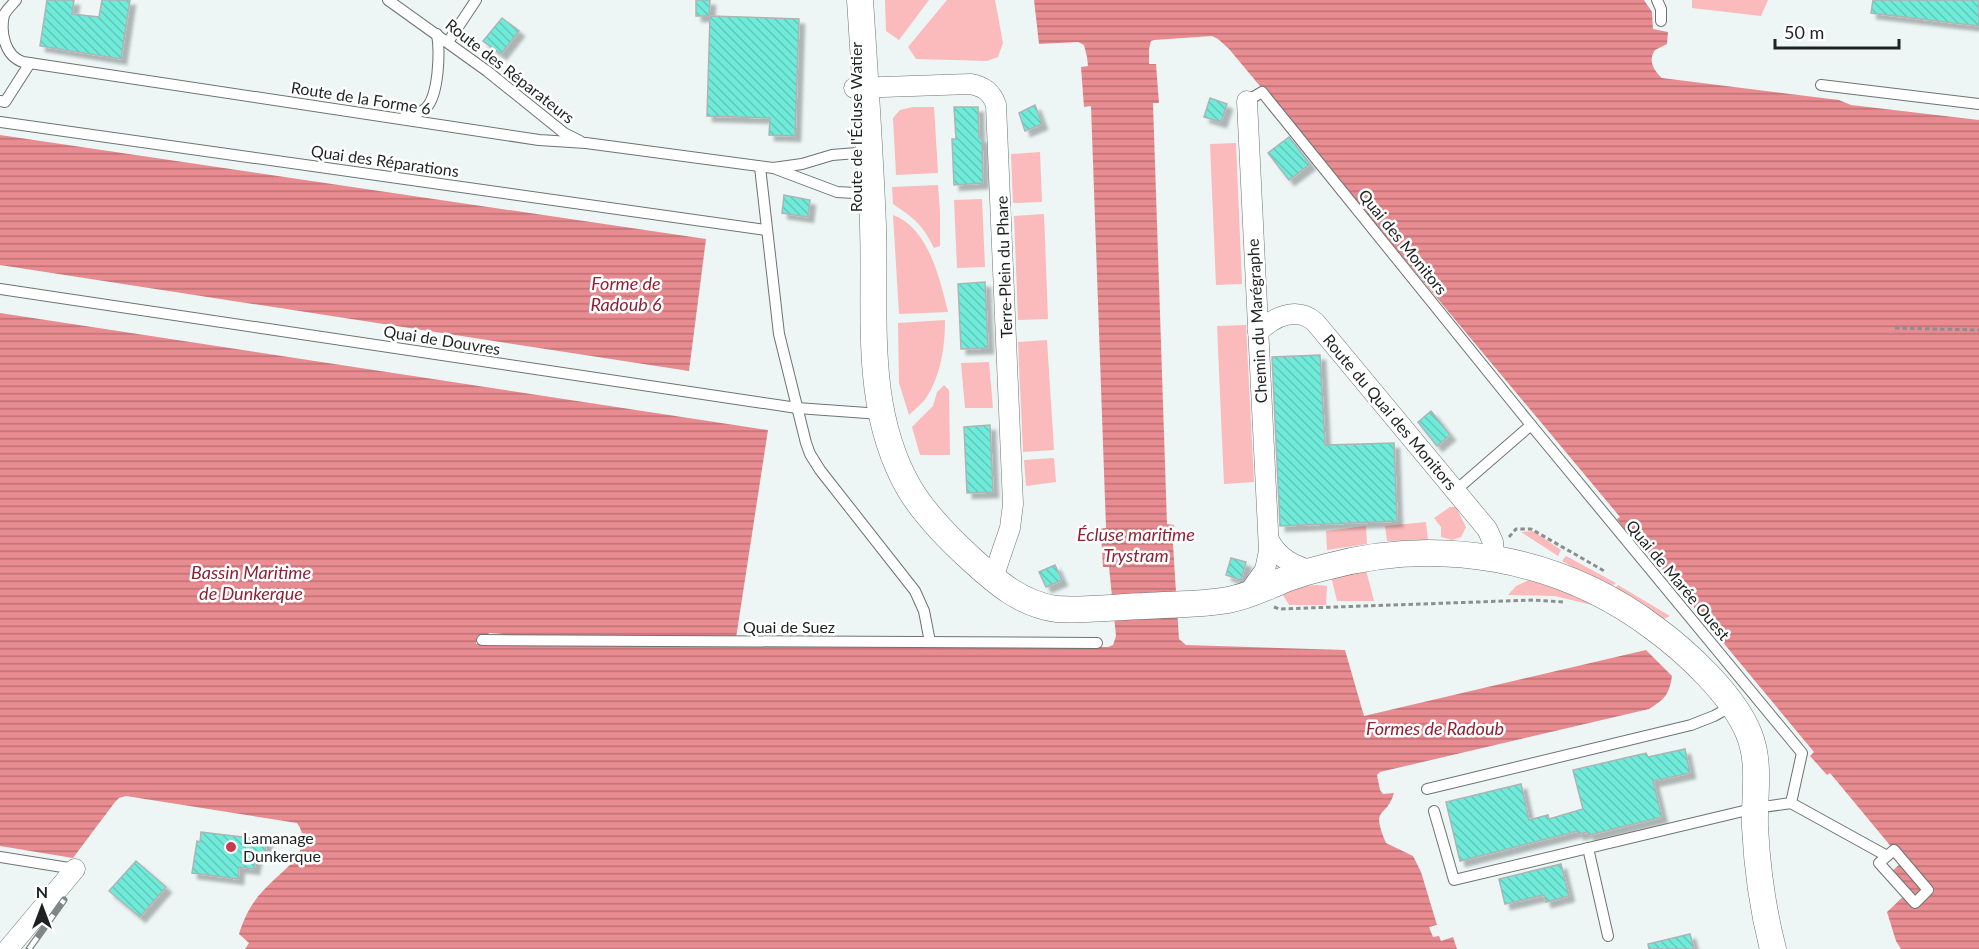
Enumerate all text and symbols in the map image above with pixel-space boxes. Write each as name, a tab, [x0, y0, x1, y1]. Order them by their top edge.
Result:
scale bar	[1775, 12, 1900, 50]
street label: Route des Réparateurs	[442, 14, 579, 127]
text: 50 m	[1784, 21, 1824, 43]
street label: Route de l'Écluse Watier	[846, 42, 865, 212]
street label: Route de la Forme 6	[290, 77, 432, 118]
street label: Quai des Réparations	[310, 141, 460, 180]
street label: Quai des Monitors	[1355, 185, 1452, 298]
street label: Terre-Plein du Phare	[992, 195, 1015, 339]
street label: Chemin du Marégraphe	[1243, 238, 1270, 404]
water label: Forme de Radoub 6	[590, 272, 662, 315]
street label: Quai de Douvres	[382, 321, 502, 358]
street label: Route du Quai des Monitors	[1320, 330, 1461, 494]
street label: Quai de Marée Ouest	[1623, 516, 1734, 644]
water label: Écluse maritime Trystram	[1077, 523, 1195, 566]
water label: Bassin Maritime de Dunkerque	[191, 561, 311, 604]
street label: Quai de Suez	[743, 617, 835, 636]
water label: Formes de Radoub	[1366, 717, 1504, 739]
place label: Lamanage Dunkerque	[243, 828, 321, 865]
marker: Lamanage Dunkerque	[224, 840, 238, 854]
north arrow	[12, 877, 72, 937]
text: N	[36, 882, 48, 901]

